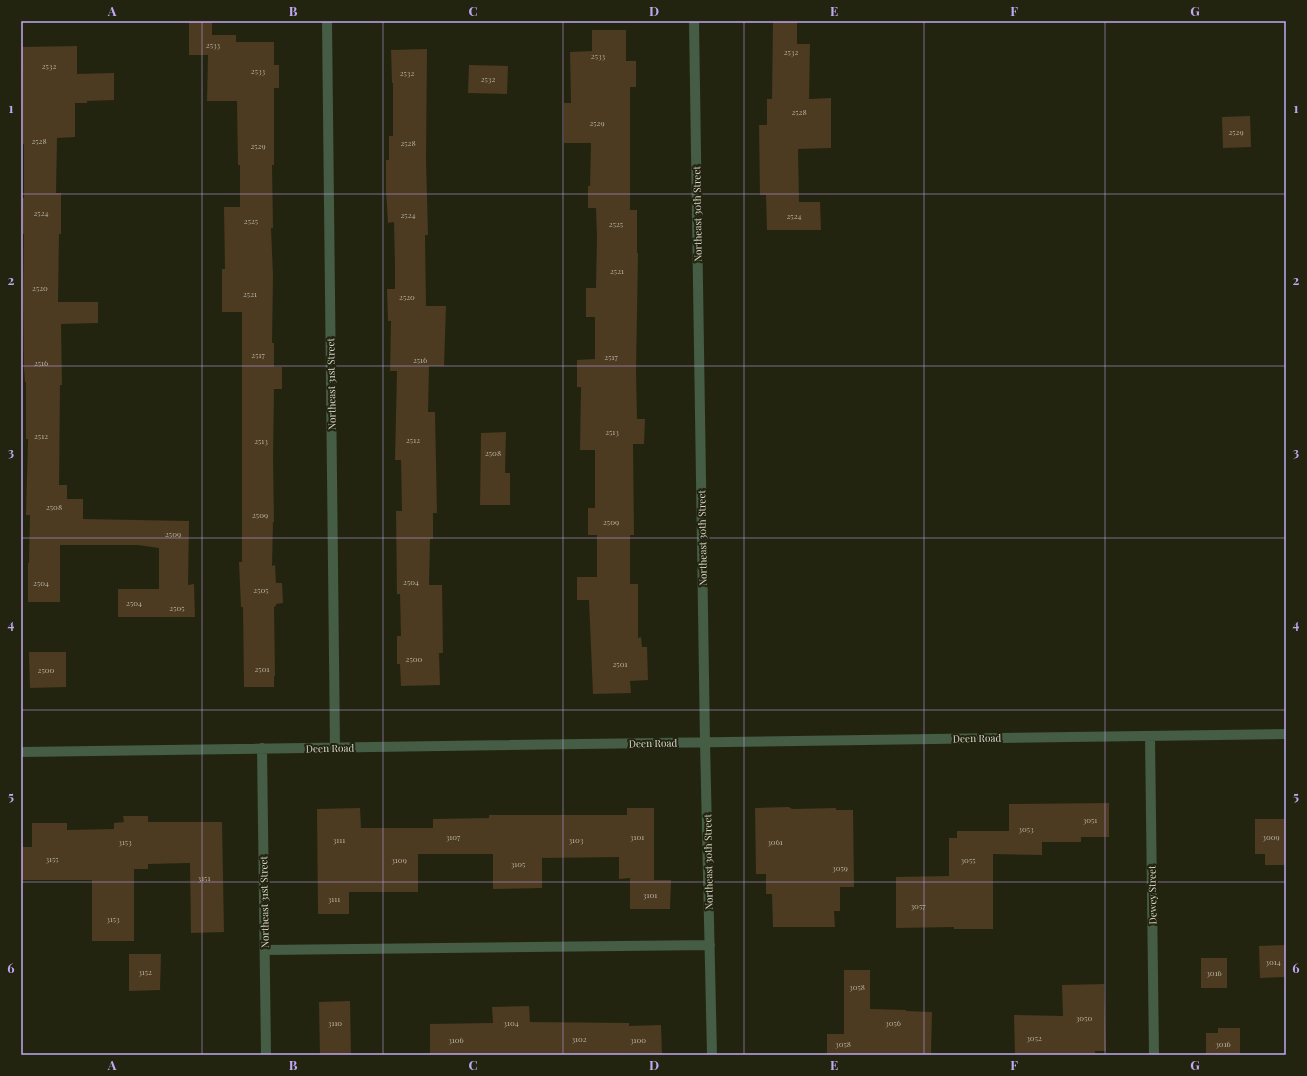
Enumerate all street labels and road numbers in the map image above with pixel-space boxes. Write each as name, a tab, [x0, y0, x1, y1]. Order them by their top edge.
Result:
street label: Northeast 30th Street	[689, 165, 705, 262]
street label: Northeast 31st Street	[323, 337, 339, 430]
street label: Northeast 30th Street	[694, 489, 710, 586]
street label: Deen Road	[953, 731, 1002, 745]
street label: Deen Road	[629, 736, 678, 750]
street label: Deen Road	[306, 741, 355, 755]
street label: Northeast 30th Street	[700, 813, 716, 910]
street label: Northeast 31st Street	[256, 855, 272, 948]
street label: Dewey Street	[1144, 865, 1160, 925]

